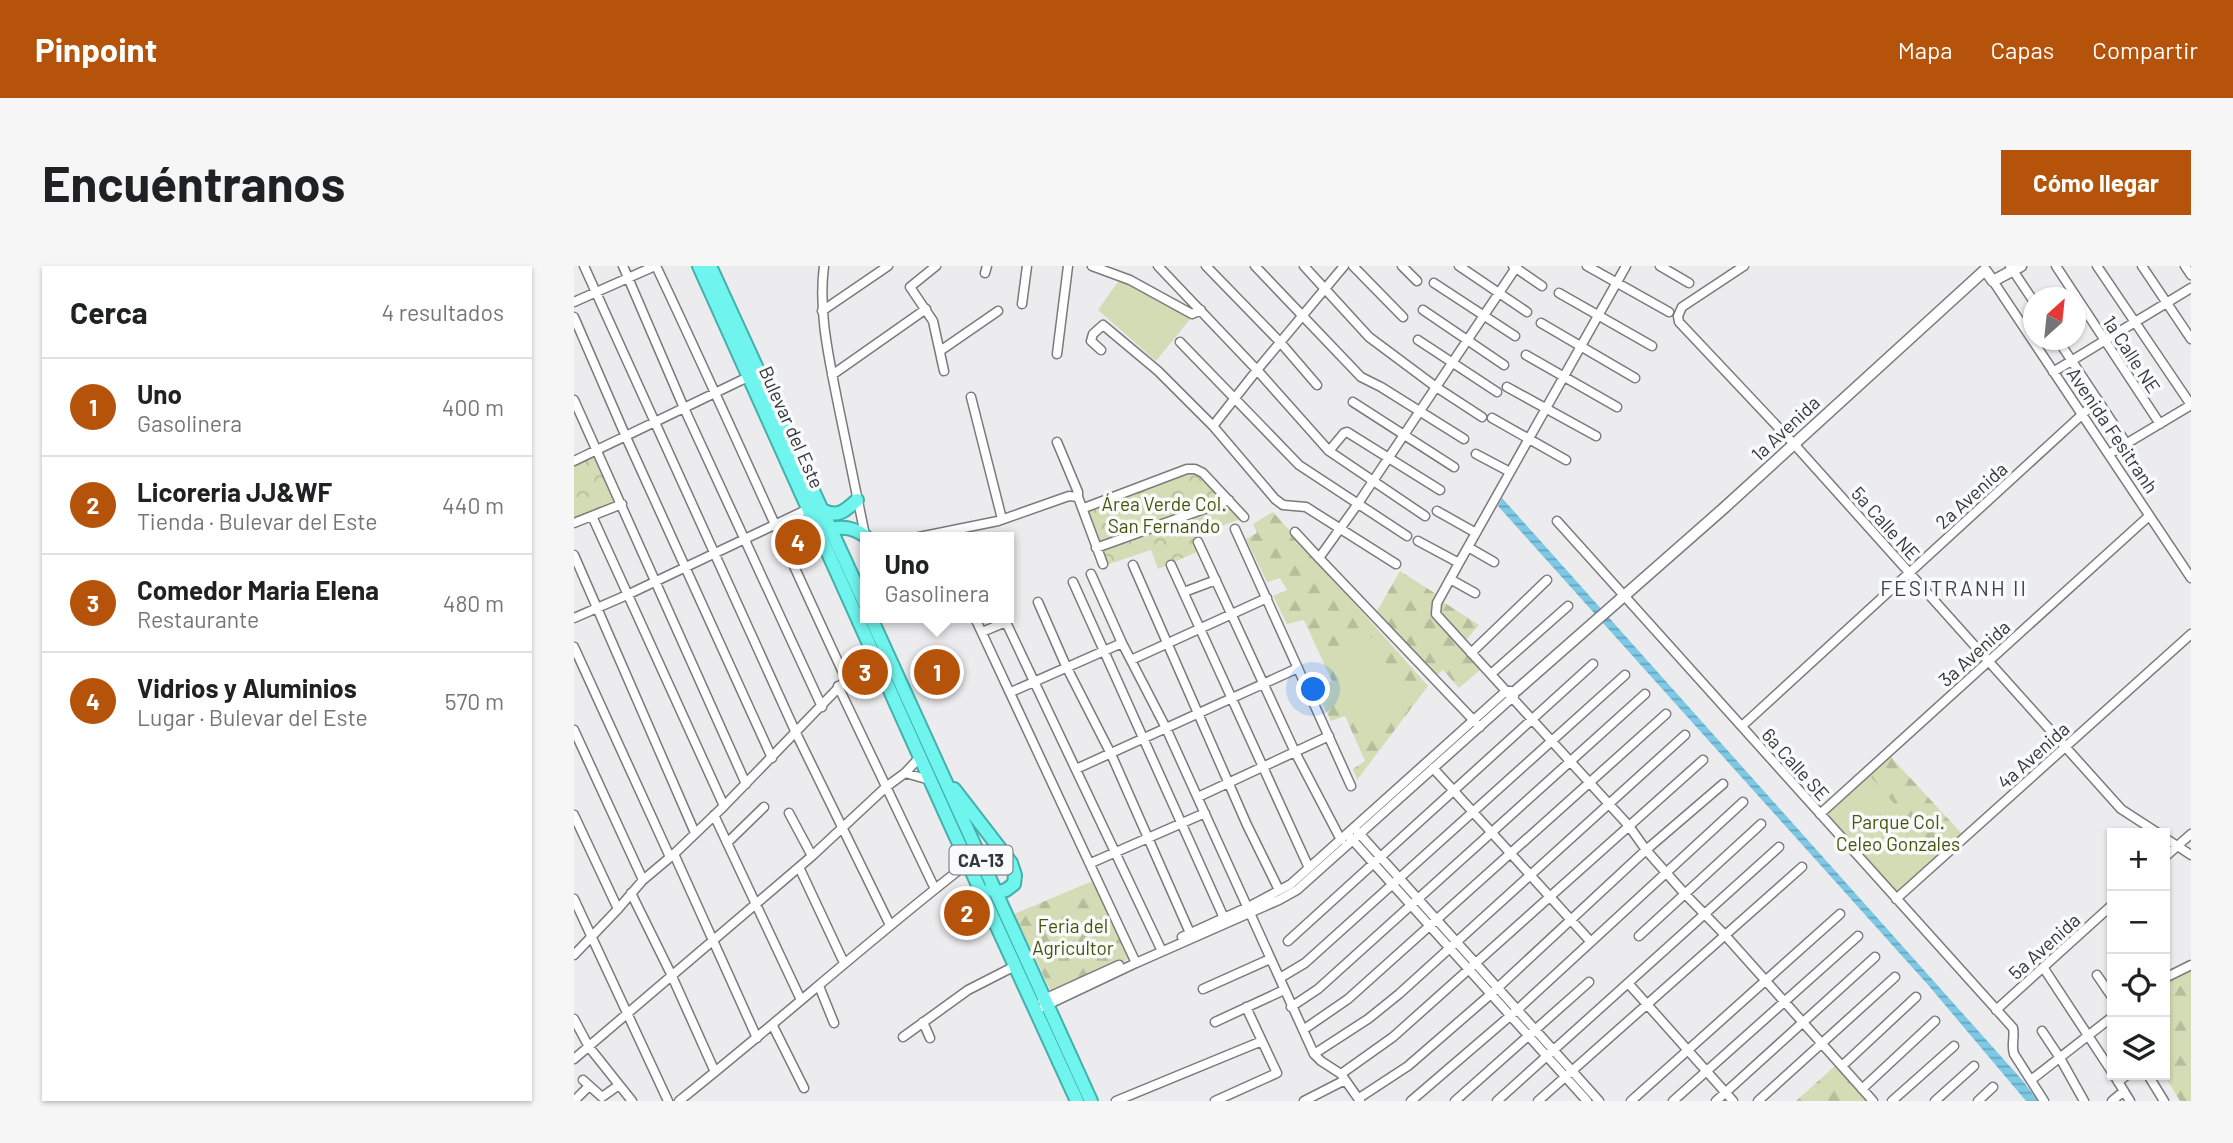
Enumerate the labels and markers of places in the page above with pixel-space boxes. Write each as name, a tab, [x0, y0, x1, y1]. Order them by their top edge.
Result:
pin: 4	[775, 516, 821, 568]
pin: 3	[842, 646, 888, 698]
pin: 1	[914, 646, 960, 698]
pin: 2	[944, 887, 990, 939]

